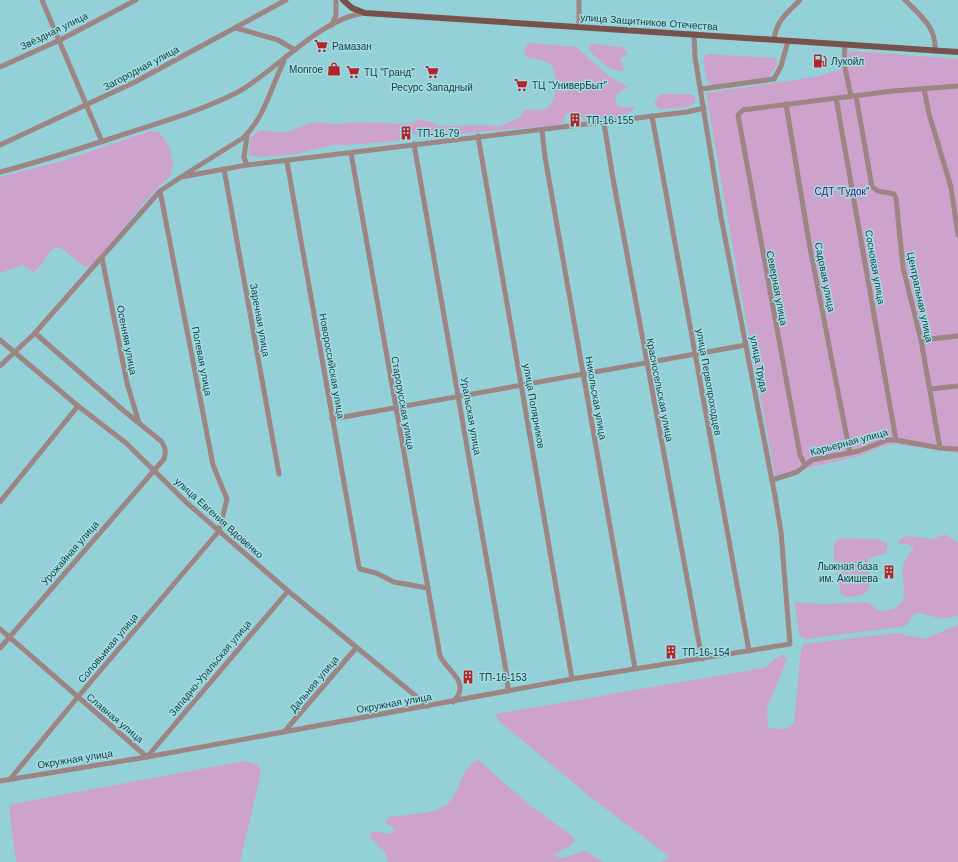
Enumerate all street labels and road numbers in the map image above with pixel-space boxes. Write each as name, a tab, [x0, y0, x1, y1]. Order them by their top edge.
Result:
street label: Звёздная улица	[18, 10, 90, 52]
street label: улица Защитников Отечества	[580, 12, 719, 32]
street label: Загородная улица	[101, 43, 181, 93]
street label: Сосновая улица	[863, 229, 887, 305]
street label: Садовая улица	[813, 241, 837, 313]
street label: Северная улица	[764, 250, 790, 327]
street label: Центральная улица	[905, 251, 935, 344]
street label: Заречная улица	[248, 282, 272, 358]
street label: Осенняя улица	[115, 304, 139, 376]
street label: Новороссийская улица	[317, 313, 347, 420]
street label: Полевая улица	[190, 325, 214, 397]
street label: улица Первопроходцев	[694, 328, 724, 436]
street label: улица Труда	[748, 335, 770, 394]
street label: Красносельская улица	[645, 337, 676, 443]
street label: Старорусская улица	[389, 355, 417, 451]
street label: Никольская улица	[583, 355, 609, 441]
street label: улица Полярников	[521, 363, 547, 449]
street label: Уральская улица	[459, 376, 483, 456]
street label: Карьерная улица	[809, 426, 890, 458]
street label: улица Евгения Вдовенко	[173, 475, 266, 561]
street label: Урожайная улица	[39, 518, 101, 587]
street label: Соловьиная улица	[76, 611, 140, 685]
street label: Западно-Уральская улица	[167, 618, 254, 718]
street label: Дальняя улица	[287, 653, 341, 714]
street label: Славная улица	[84, 691, 146, 745]
street label: Окружная улица	[356, 691, 433, 715]
street label: Окружная улица	[37, 748, 114, 770]

